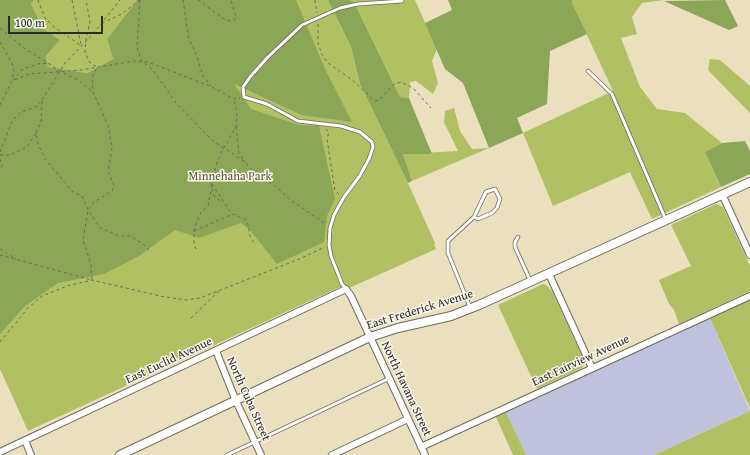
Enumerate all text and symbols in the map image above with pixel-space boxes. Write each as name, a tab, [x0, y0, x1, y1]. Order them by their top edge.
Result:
scale bar	[10, 8, 105, 34]
text: 100 m	[15, 14, 45, 31]
park label: Minnehaha Park	[189, 170, 271, 184]
street label: East Frederick Avenue	[365, 287, 475, 333]
street label: East Fairview Avenue	[530, 332, 632, 390]
street label: East Euclid Avenue	[123, 335, 215, 387]
street label: North Havana Street	[378, 339, 434, 439]
street label: North Cuba Street	[223, 355, 273, 443]

